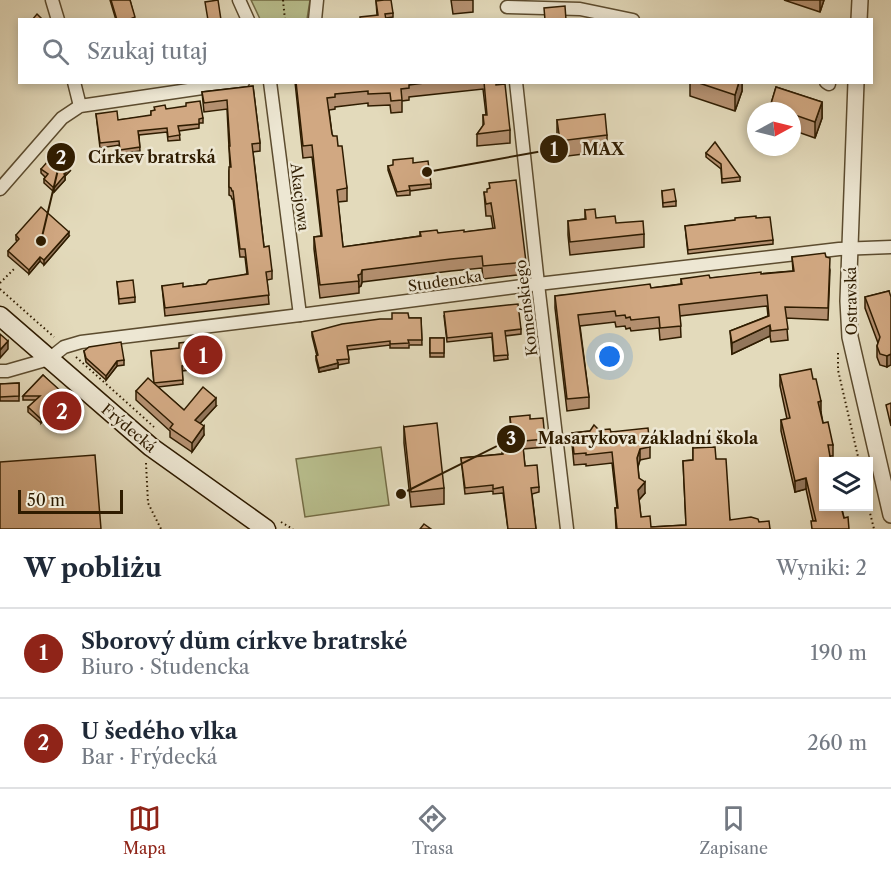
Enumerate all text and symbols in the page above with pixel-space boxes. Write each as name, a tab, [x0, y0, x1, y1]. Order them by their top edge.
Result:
search box	[18, 18, 873, 84]
icon: search	[39, 35, 72, 68]
text: Szukaj tutaj	[87, 38, 208, 65]
north arrow	[747, 102, 801, 156]
callout: MAX	[539, 132, 636, 166]
text: 1	[550, 139, 558, 161]
text: MAX	[582, 139, 625, 159]
callout: Církev bratrská	[46, 140, 228, 174]
text: 2	[56, 147, 66, 169]
text: Církev bratrská	[88, 147, 217, 167]
street label: Akacjowa	[286, 161, 314, 232]
street label: Komeńskiego	[511, 259, 541, 357]
street label: Studencka	[407, 266, 483, 296]
street label: Ostravská	[841, 266, 861, 335]
pin: 1	[184, 332, 222, 378]
your location	[595, 342, 624, 371]
pin: 2	[42, 388, 82, 434]
street label: Frýdecká	[98, 400, 160, 456]
callout: Masarykova základní škola	[496, 422, 771, 456]
text: 3	[506, 428, 516, 450]
text: Masarykova základní škola	[538, 428, 759, 448]
map controls	[819, 457, 873, 511]
button: layers	[819, 457, 873, 511]
scale bar	[18, 487, 123, 514]
text: 50 m	[27, 490, 65, 510]
text: W pobliżu	[24, 552, 162, 584]
text: Wyniki: 2	[776, 556, 867, 580]
text: Sborový dům církve bratrské	[81, 628, 407, 655]
text: 1	[39, 641, 48, 665]
text: 190 m	[810, 641, 867, 665]
text: Biuro · Studencka	[81, 655, 250, 679]
text: U šedého vlka	[81, 718, 238, 745]
text: 2	[38, 731, 49, 755]
text: 260 m	[807, 731, 867, 755]
text: Bar · Frýdecká	[81, 745, 217, 769]
tab: Mapa	[123, 802, 166, 858]
tab: Trasa	[412, 802, 453, 858]
tab: Zapisane	[700, 802, 768, 858]

